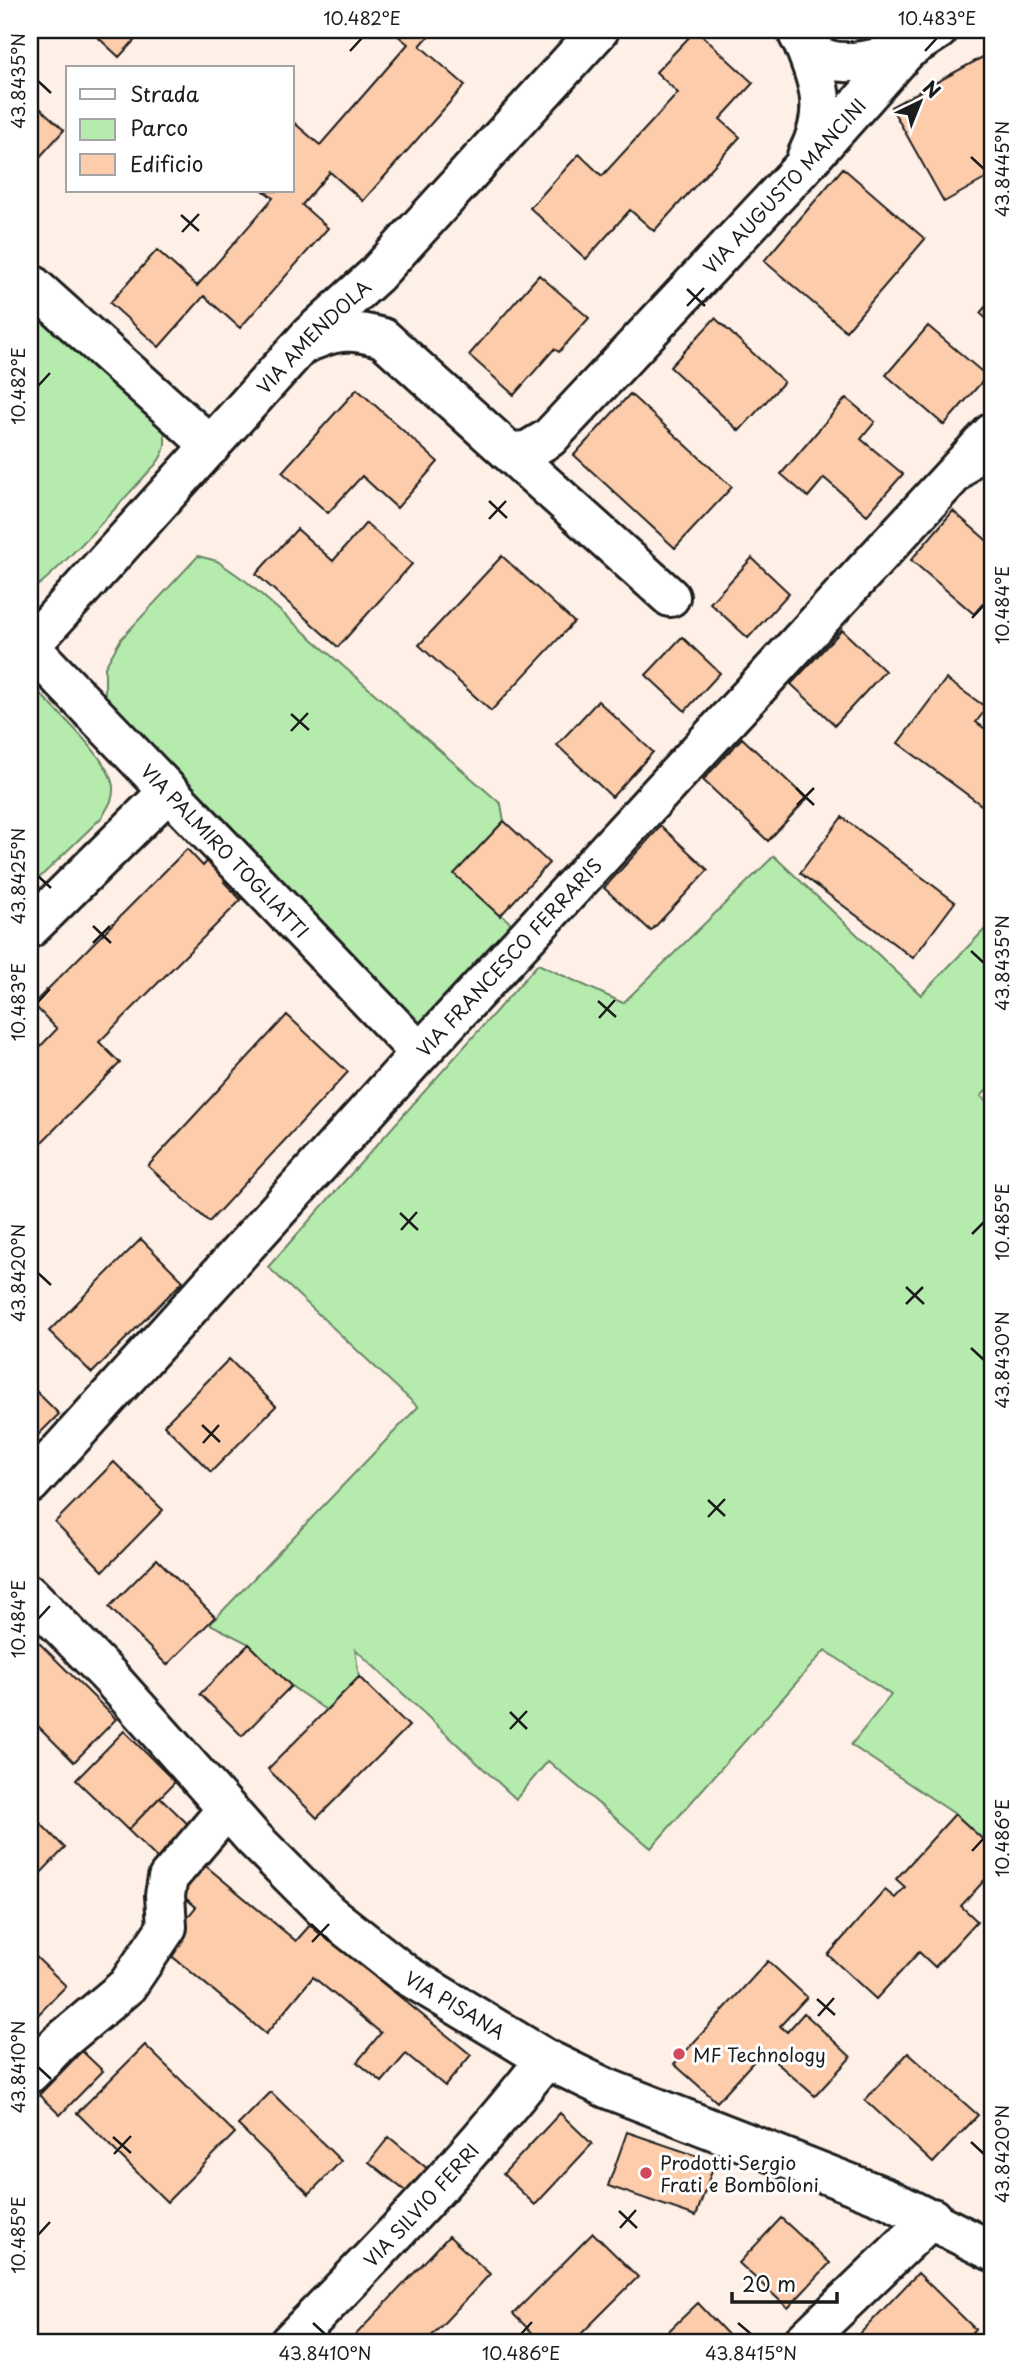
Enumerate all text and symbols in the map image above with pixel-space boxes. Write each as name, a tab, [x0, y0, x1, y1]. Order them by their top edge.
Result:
text: 10.482°E	[323, 4, 401, 31]
text: 10.483°E	[898, 4, 976, 31]
text: 43.8435°N	[4, 33, 31, 129]
legend	[66, 66, 294, 192]
north arrow	[886, 66, 956, 136]
text: N	[917, 73, 947, 104]
text: Strada	[130, 77, 200, 109]
street label: VIA AUGUSTO MANCINI	[696, 92, 872, 280]
text: Parco	[130, 111, 188, 143]
text: 43.8445°N	[988, 121, 1015, 217]
text: Edificio	[130, 147, 203, 179]
street label: VIA AMENDOLA	[250, 272, 377, 400]
text: 10.482°E	[4, 347, 31, 425]
text: 10.484°E	[988, 566, 1015, 644]
street label: VIA PALMIRO TOGLIATTI	[135, 757, 316, 944]
text: 43.8425°N	[4, 828, 31, 924]
street label: VIA FRANCESCO FERRARIS	[410, 851, 608, 1063]
text: 43.8435°N	[988, 915, 1015, 1011]
text: 10.483°E	[4, 963, 31, 1041]
text: 10.485°E	[988, 1183, 1015, 1261]
text: 43.8420°N	[4, 1224, 31, 1322]
text: 43.8430°N	[988, 1311, 1015, 1409]
text: 10.484°E	[4, 1580, 31, 1658]
text: 10.486°E	[988, 1799, 1015, 1877]
street label: VIA PISANA	[400, 1963, 511, 2045]
text: 43.8410°N	[4, 2020, 31, 2114]
place label: MF Technology	[693, 2040, 826, 2068]
marker: MF Technology	[671, 2046, 687, 2062]
text: 43.8420°N	[988, 2105, 1015, 2203]
street label: VIA SILVIO FERRI	[357, 2137, 485, 2273]
place label: Prodotti Sergio Frati e Bomboloni	[660, 2148, 819, 2198]
marker: Prodotti Sergio Frati e Bomboloni	[638, 2165, 654, 2181]
text: 10.485°E	[4, 2196, 31, 2274]
scale bar	[732, 2261, 836, 2305]
text: 20 m	[742, 2267, 796, 2299]
text: 43.8410°N	[278, 2339, 372, 2366]
text: 10.486°E	[482, 2339, 560, 2366]
text: 43.8415°N	[705, 2339, 797, 2366]

